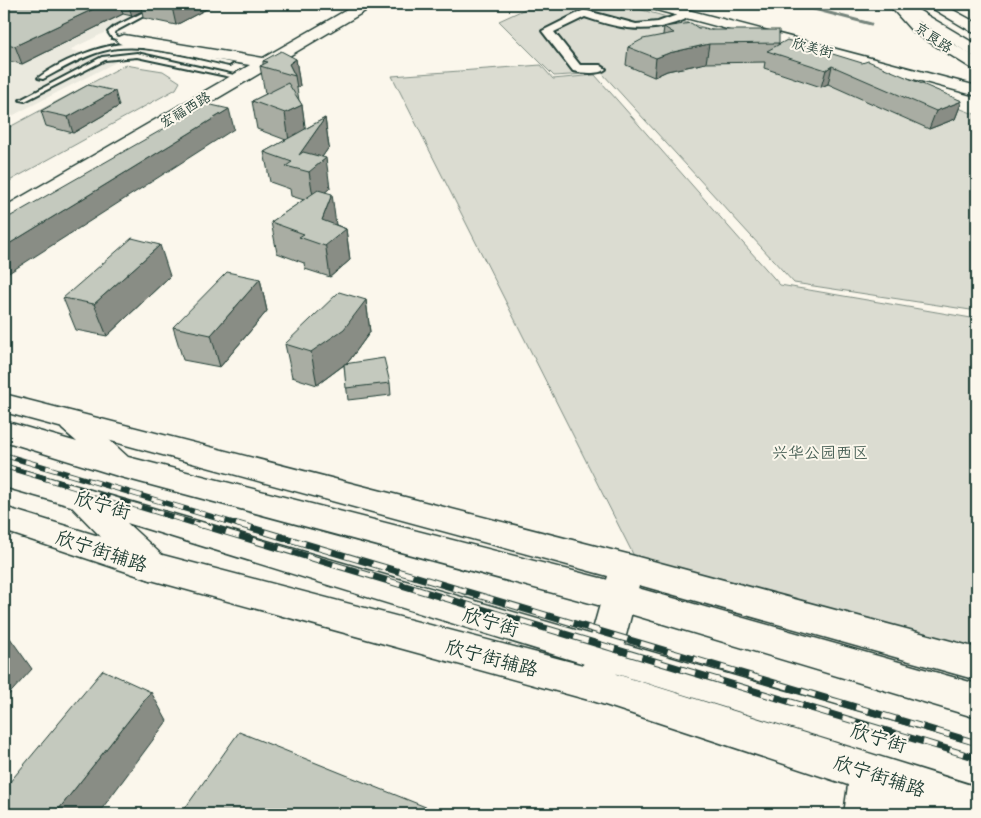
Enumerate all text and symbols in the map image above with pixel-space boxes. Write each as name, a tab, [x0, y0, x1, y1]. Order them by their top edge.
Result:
street label: 京良路	[911, 17, 957, 57]
street label: 欣美街	[790, 32, 836, 62]
street label: 宏福西路	[156, 86, 214, 132]
park label: 兴华公园西区	[772, 441, 868, 462]
street label: 欣宁街	[72, 484, 134, 524]
street label: 欣宁街辅路	[53, 523, 151, 577]
street label: 欣宁街	[460, 601, 522, 641]
street label: 欣宁街辅路	[443, 633, 541, 681]
street label: 欣宁街	[848, 717, 910, 757]
street label: 欣宁街辅路	[831, 748, 929, 802]

